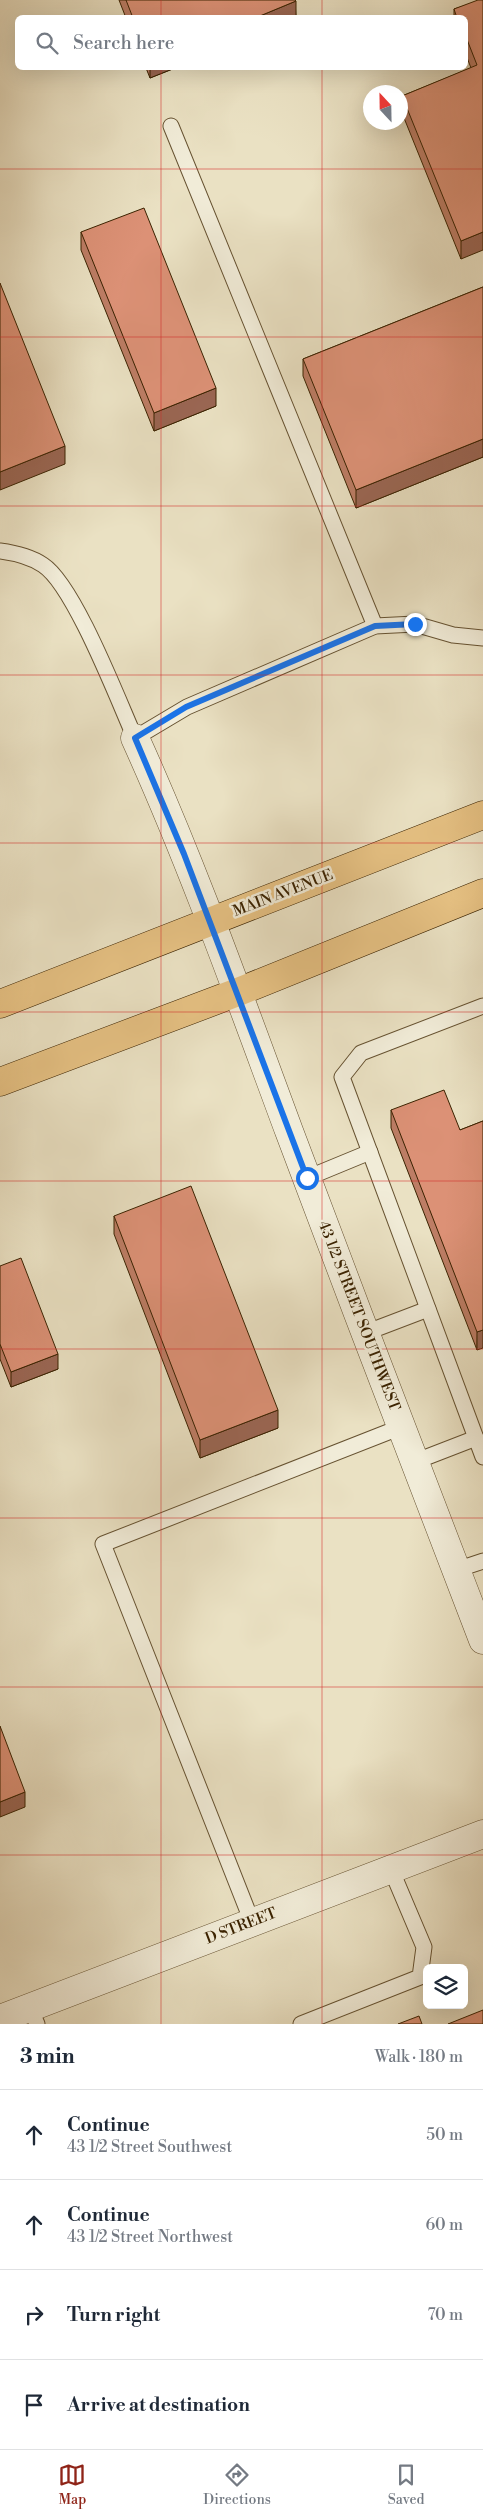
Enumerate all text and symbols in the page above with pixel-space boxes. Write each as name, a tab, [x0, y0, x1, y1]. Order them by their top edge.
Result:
search box	[15, 15, 468, 70]
icon: search	[33, 29, 61, 57]
text: Search here	[73, 31, 174, 55]
north arrow	[363, 85, 408, 130]
route end	[404, 613, 427, 636]
street label: MAIN AVENUE	[230, 865, 336, 921]
route start	[296, 1167, 319, 1190]
street label: 43 1/2 STREET SOUTHWEST	[314, 1218, 404, 1414]
street label: D STREET	[202, 1903, 280, 1948]
map controls	[423, 1964, 468, 2009]
button: layers	[423, 1964, 468, 2009]
text: 3 min	[20, 2044, 75, 2070]
text: Walk · 180 m	[375, 2047, 463, 2067]
text: Continue	[67, 2113, 150, 2137]
icon: ahead	[20, 2121, 48, 2149]
text: 50 m	[426, 2125, 463, 2145]
text: 43 1/2 Street Southwest	[67, 2137, 232, 2157]
text: Continue	[67, 2203, 150, 2227]
icon: ahead	[20, 2211, 48, 2239]
text: 60 m	[425, 2215, 463, 2235]
text: 43 1/2 Street Northwest	[67, 2227, 233, 2247]
icon: right	[20, 2301, 48, 2329]
text: Turn right	[67, 2303, 160, 2327]
text: 70 m	[427, 2305, 463, 2325]
icon: arrive	[20, 2391, 48, 2419]
text: Arrive at destination	[67, 2393, 250, 2417]
tab: Map	[58, 2461, 86, 2509]
tab: Directions	[203, 2461, 271, 2509]
tab: Saved	[388, 2461, 425, 2509]

